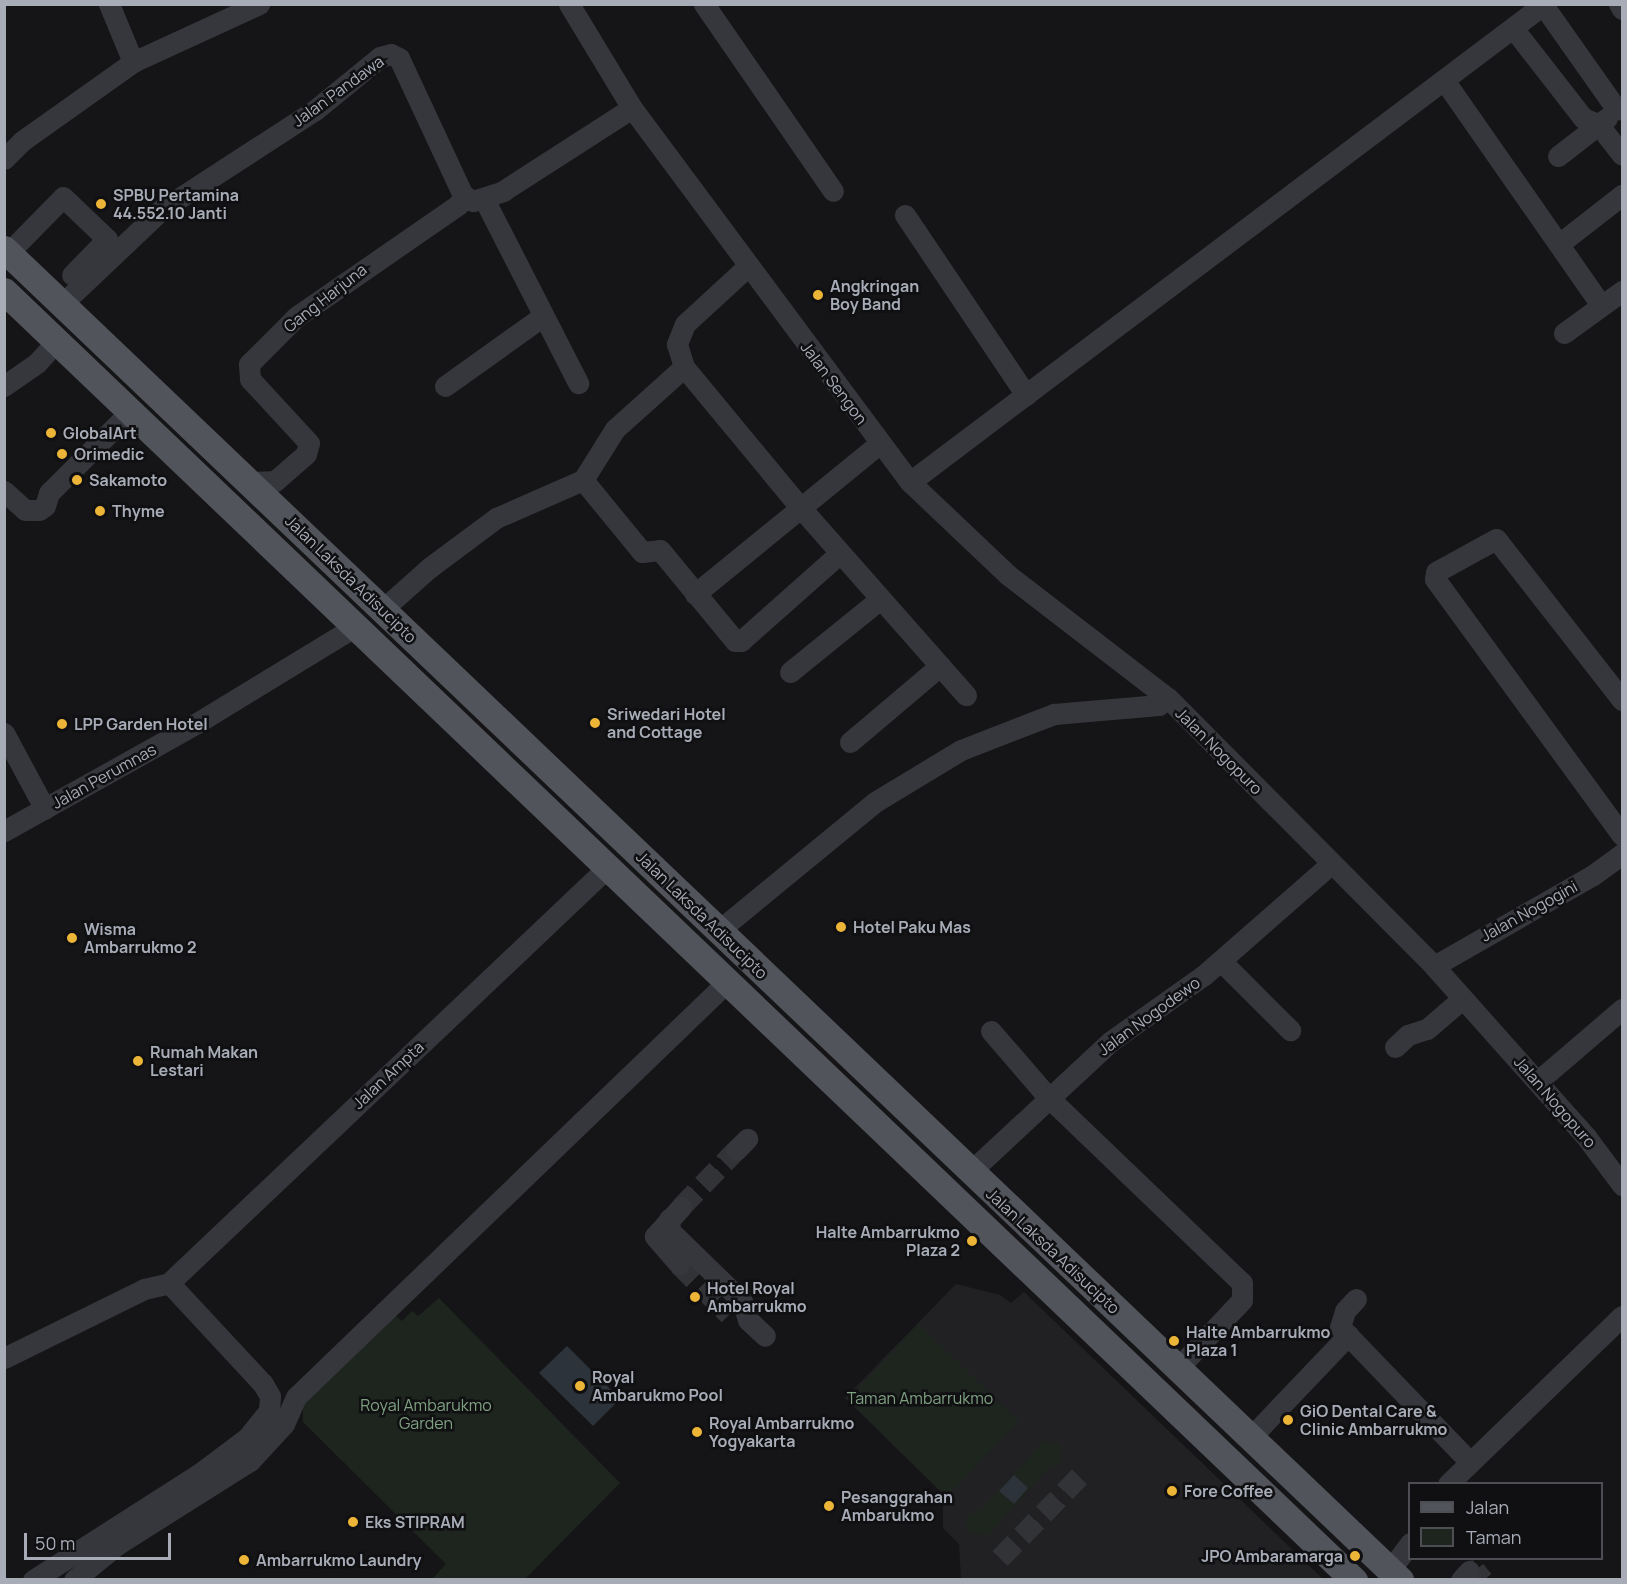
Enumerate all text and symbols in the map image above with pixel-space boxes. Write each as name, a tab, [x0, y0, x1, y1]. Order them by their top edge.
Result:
street label: Jalan Pandawa	[289, 51, 387, 131]
place label: SPBU Pertamina 44.552.10 Janti	[113, 185, 239, 223]
marker: SPBU Pertamina 44.552.10 Janti	[94, 197, 108, 211]
street label: Gang Harjuna	[280, 260, 370, 336]
place label: Angkringan Boy Band	[830, 276, 919, 314]
marker: Angkringan Boy Band	[811, 288, 825, 302]
street label: Jalan Sengon	[797, 338, 871, 428]
place label: GlobalArt	[63, 423, 137, 443]
marker: GlobalArt	[44, 426, 58, 440]
place label: Orimedic	[74, 444, 144, 464]
marker: Orimedic	[55, 447, 69, 461]
place label: Sakamoto	[89, 470, 167, 490]
marker: Sakamoto	[70, 473, 84, 487]
place label: Thyme	[112, 501, 165, 521]
marker: Thyme	[93, 504, 107, 518]
street label: Jalan Laksda Adisucipto	[281, 511, 421, 647]
place label: Sriwedari Hotel and Cottage	[607, 704, 726, 742]
street label: Jalan Nogopuro	[1172, 704, 1266, 798]
place label: LPP Garden Hotel	[74, 714, 208, 734]
marker: Sriwedari Hotel and Cottage	[588, 716, 602, 730]
marker: LPP Garden Hotel	[55, 717, 69, 731]
street label: Jalan Perumnas	[49, 739, 159, 813]
street label: Jalan Laksda Adisucipto	[632, 847, 772, 983]
street label: Jalan Nogogini	[1477, 877, 1581, 945]
place label: Hotel Paku Mas	[853, 917, 971, 937]
place label: Wisma Ambarrukmo 2	[84, 919, 196, 957]
marker: Hotel Paku Mas	[834, 920, 848, 934]
marker: Wisma Ambarrukmo 2	[65, 931, 79, 945]
street label: Jalan Nogodewo	[1094, 973, 1204, 1059]
street label: Jalan Ampta	[349, 1037, 427, 1113]
place label: Rumah Makan Lestari	[150, 1042, 258, 1080]
street label: Jalan Nogopuro	[1510, 1052, 1600, 1152]
marker: Rumah Makan Lestari	[131, 1054, 145, 1068]
street label: Jalan Laksda Adisucipto	[982, 1184, 1124, 1318]
place label: Halte Ambarrukmo Plaza 2	[816, 1222, 960, 1260]
marker: Halte Ambarrukmo Plaza 2	[965, 1234, 979, 1248]
place label: Hotel Royal Ambarrukmo	[707, 1278, 807, 1316]
marker: Hotel Royal Ambarrukmo	[688, 1290, 702, 1304]
place label: Halte Ambarrukmo Plaza 1	[1186, 1322, 1330, 1360]
marker: Halte Ambarrukmo Plaza 1	[1167, 1334, 1181, 1348]
place label: Royal Ambarukmo Pool	[592, 1367, 723, 1405]
marker: Royal Ambarukmo Pool	[573, 1379, 587, 1393]
park label: Taman Ambarrukmo	[847, 1388, 993, 1408]
park label: Royal Ambarukmo Garden	[360, 1395, 492, 1433]
place label: GiO Dental Care & Clinic Ambarrukmo	[1300, 1401, 1447, 1439]
place label: Royal Ambarrukmo Yogyakarta	[709, 1413, 854, 1451]
marker: GiO Dental Care & Clinic Ambarrukmo	[1281, 1413, 1295, 1427]
marker: Royal Ambarrukmo Yogyakarta	[690, 1425, 704, 1439]
place label: Fore Coffee	[1184, 1481, 1273, 1501]
legend	[1408, 1482, 1603, 1560]
marker: Fore Coffee	[1165, 1484, 1179, 1498]
place label: Pesanggrahan Ambarukmo	[841, 1487, 953, 1525]
text: Jalan	[1466, 1495, 1509, 1519]
marker: Pesanggrahan Ambarukmo	[822, 1499, 836, 1513]
place label: Eks STIPRAM	[365, 1512, 465, 1532]
marker: Eks STIPRAM	[346, 1515, 360, 1529]
scale bar	[27, 1521, 174, 1559]
text: Taman	[1466, 1525, 1521, 1549]
text: 50 m	[35, 1531, 75, 1555]
place label: JPO Ambaramarga	[1201, 1546, 1343, 1566]
marker: JPO Ambaramarga	[1348, 1549, 1362, 1563]
place label: Ambarrukmo Laundry	[256, 1550, 421, 1570]
marker: Ambarrukmo Laundry	[237, 1553, 251, 1567]

